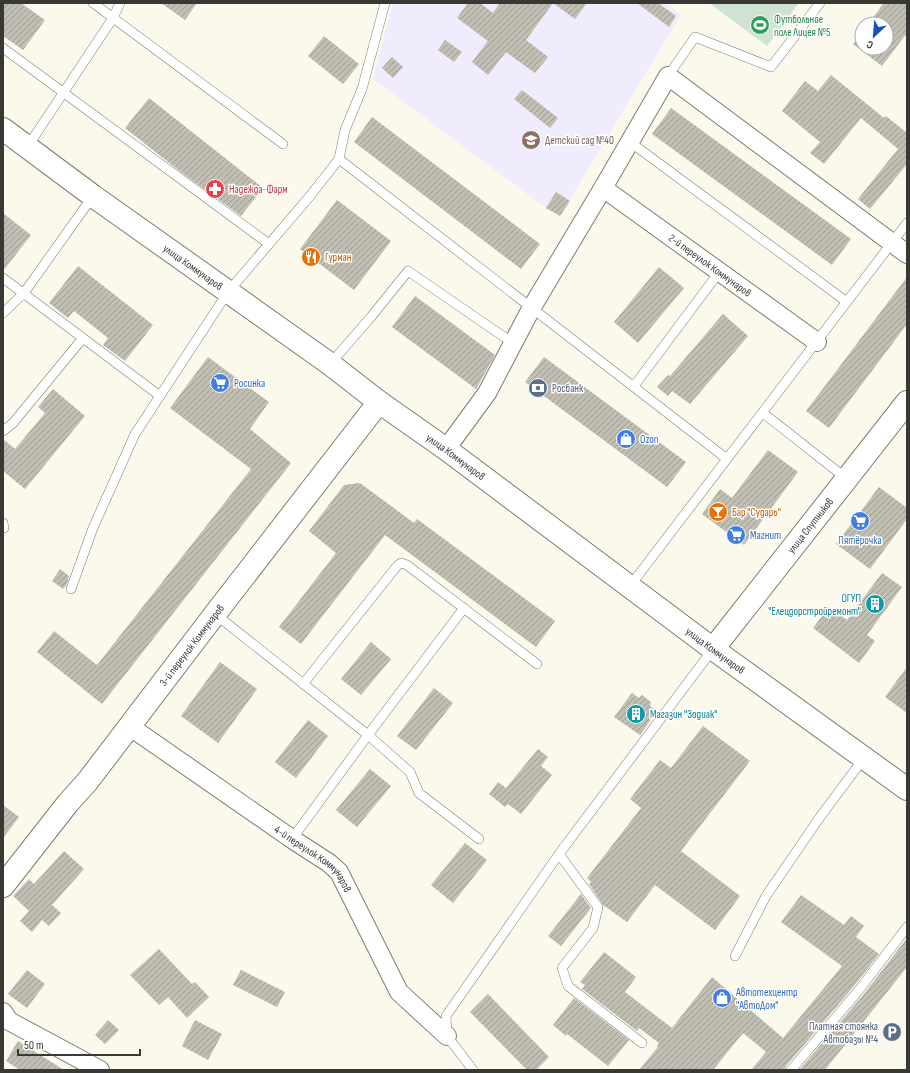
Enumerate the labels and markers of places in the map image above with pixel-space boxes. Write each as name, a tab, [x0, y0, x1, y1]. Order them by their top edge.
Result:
place label: Футбольное поле Лицея №5	[774, 13, 830, 39]
sports icon: Футбольное поле Лицея №5	[749, 14, 771, 36]
school or university icon: Детский сад №40	[520, 129, 542, 151]
place label: Детский сад №40	[545, 134, 614, 147]
pharmacy icon: Надежда-Фарм	[204, 178, 226, 200]
place label: Надежда-Фарм	[229, 183, 288, 196]
restaurant icon: Гурман	[300, 246, 322, 268]
place label: Гурман	[325, 251, 351, 264]
supermarket icon: Росинка	[209, 372, 231, 394]
place label: Росинка	[234, 377, 265, 390]
bank icon: Росбанк	[527, 377, 549, 399]
place label: Росбанк	[552, 382, 584, 395]
shop icon: Ozon	[615, 428, 637, 450]
place label: Ozon	[640, 433, 659, 446]
bar icon: Бар "Сударь"	[707, 501, 729, 523]
place label: Бар "Сударь"	[732, 506, 781, 519]
supermarket icon: Пятёрочка	[849, 510, 871, 532]
supermarket icon: Магнит	[725, 524, 747, 546]
place label: Магнит	[750, 529, 781, 542]
place label: Пятёрочка	[838, 534, 882, 547]
place label: ОГУП "Елецдорстройремонт"	[768, 592, 861, 618]
building icon: ОГУП "Елецдорстройремонт"	[864, 593, 886, 615]
building icon: Магазин "Зодиак"	[625, 703, 647, 725]
place label: Магазин "Зодиак"	[650, 708, 717, 721]
place label: Автотехцентр "АвтоДом"	[735, 986, 798, 1012]
shop icon: Автотехцентр "АвтоДом"	[711, 987, 733, 1009]
place label: Платная стоянка Автобазы №4	[809, 1020, 878, 1046]
parking icon: Платная стоянка Автобазы №4	[881, 1021, 903, 1043]

